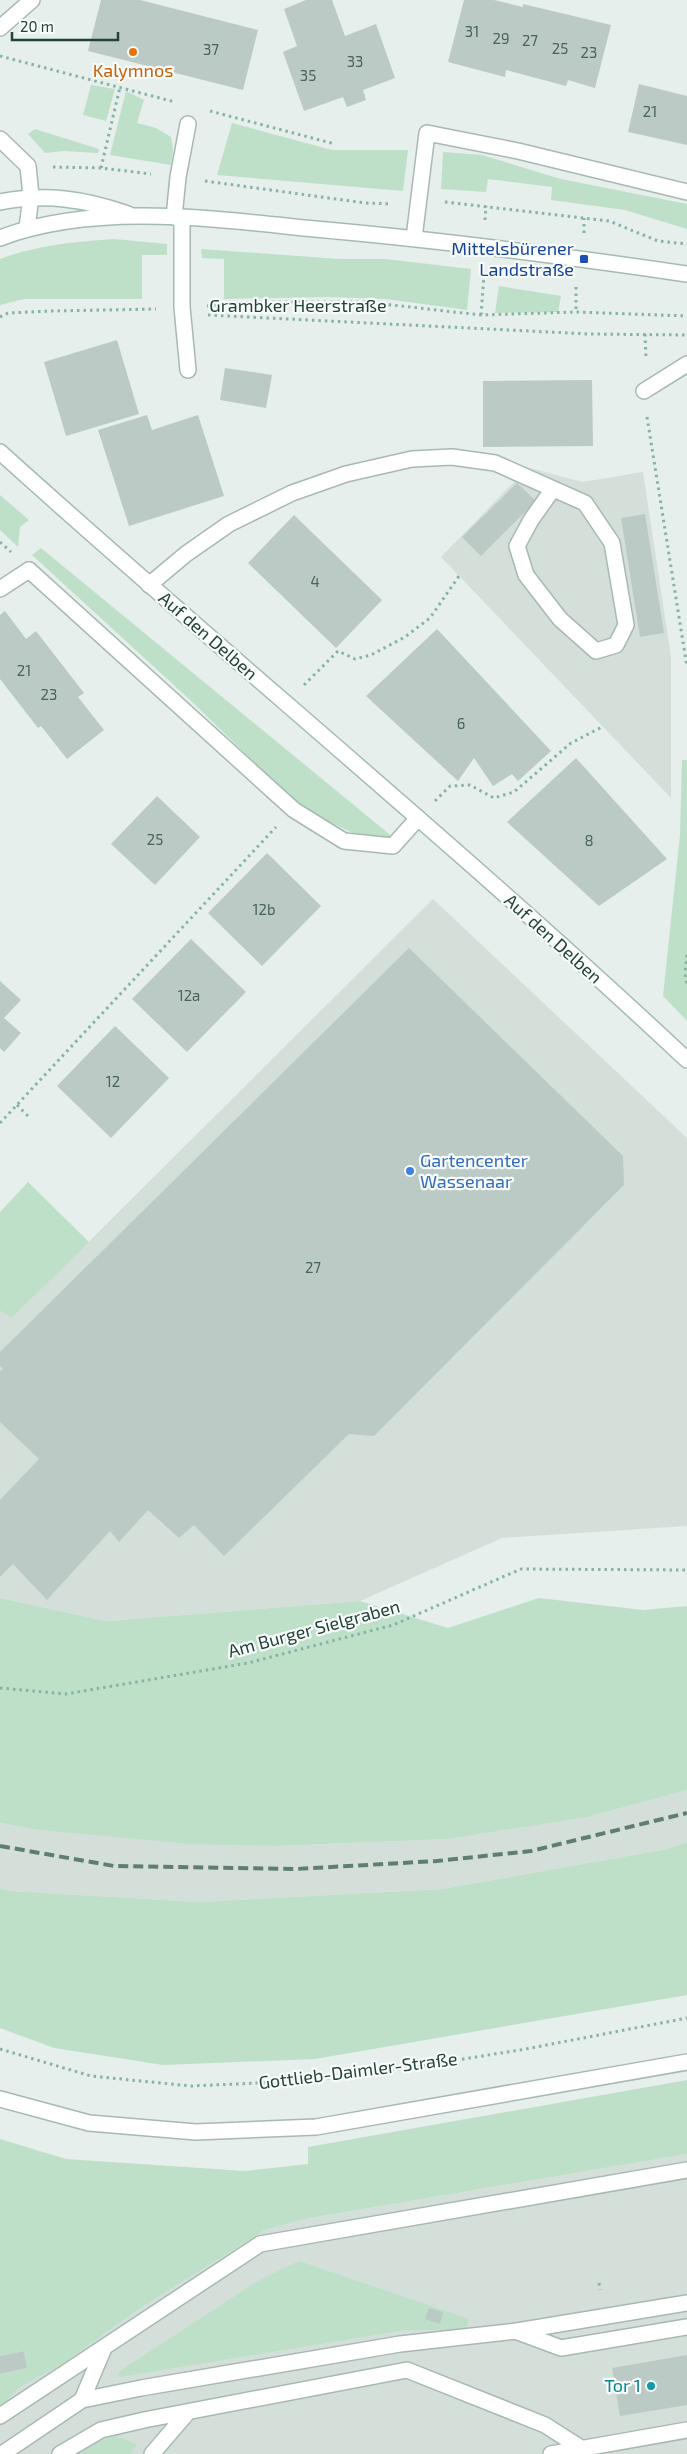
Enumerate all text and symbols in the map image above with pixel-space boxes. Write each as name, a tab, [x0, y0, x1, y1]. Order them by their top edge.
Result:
scale bar	[12, 10, 119, 42]
text: 20 m	[20, 17, 54, 35]
house number: 31	[465, 22, 479, 40]
house number: 29	[492, 29, 510, 47]
house number: 27	[522, 31, 538, 49]
house number: 25	[552, 39, 568, 57]
house number: 37	[203, 40, 219, 58]
house number: 23	[581, 43, 597, 61]
marker: Kalymnos	[127, 46, 139, 58]
house number: 33	[347, 52, 363, 70]
place label: Kalymnos	[93, 59, 173, 81]
house number: 35	[300, 66, 316, 84]
house number: 21	[643, 102, 657, 120]
place label: Mittelsbürener Landstraße	[451, 237, 574, 280]
marker: Mittelsbürener Landstraße	[578, 253, 590, 265]
street label: Grambker Heerstraße	[209, 294, 387, 316]
house number: 4	[310, 572, 320, 590]
street label: Auf den Delben	[155, 586, 263, 684]
house number: 21	[17, 661, 31, 679]
house number: 23	[41, 685, 57, 703]
house number: 6	[457, 714, 465, 732]
house number: 25	[147, 830, 163, 848]
house number: 8	[584, 831, 594, 849]
street label: Auf den Delben	[500, 889, 607, 988]
house number: 12b	[253, 900, 275, 918]
house number: 12a	[178, 986, 200, 1004]
house number: 12	[106, 1072, 120, 1090]
place label: Gartencenter Wassenaar	[420, 1149, 528, 1192]
marker: Gartencenter Wassenaar	[404, 1165, 416, 1177]
house number: 27	[305, 1258, 321, 1276]
street label: Am Burger Sielgraben	[225, 1594, 402, 1662]
street label: Gottlieb-Daimler-Straße	[257, 2047, 459, 2093]
place label: Tor 1	[604, 2374, 641, 2396]
marker: Tor 1	[645, 2380, 657, 2392]

